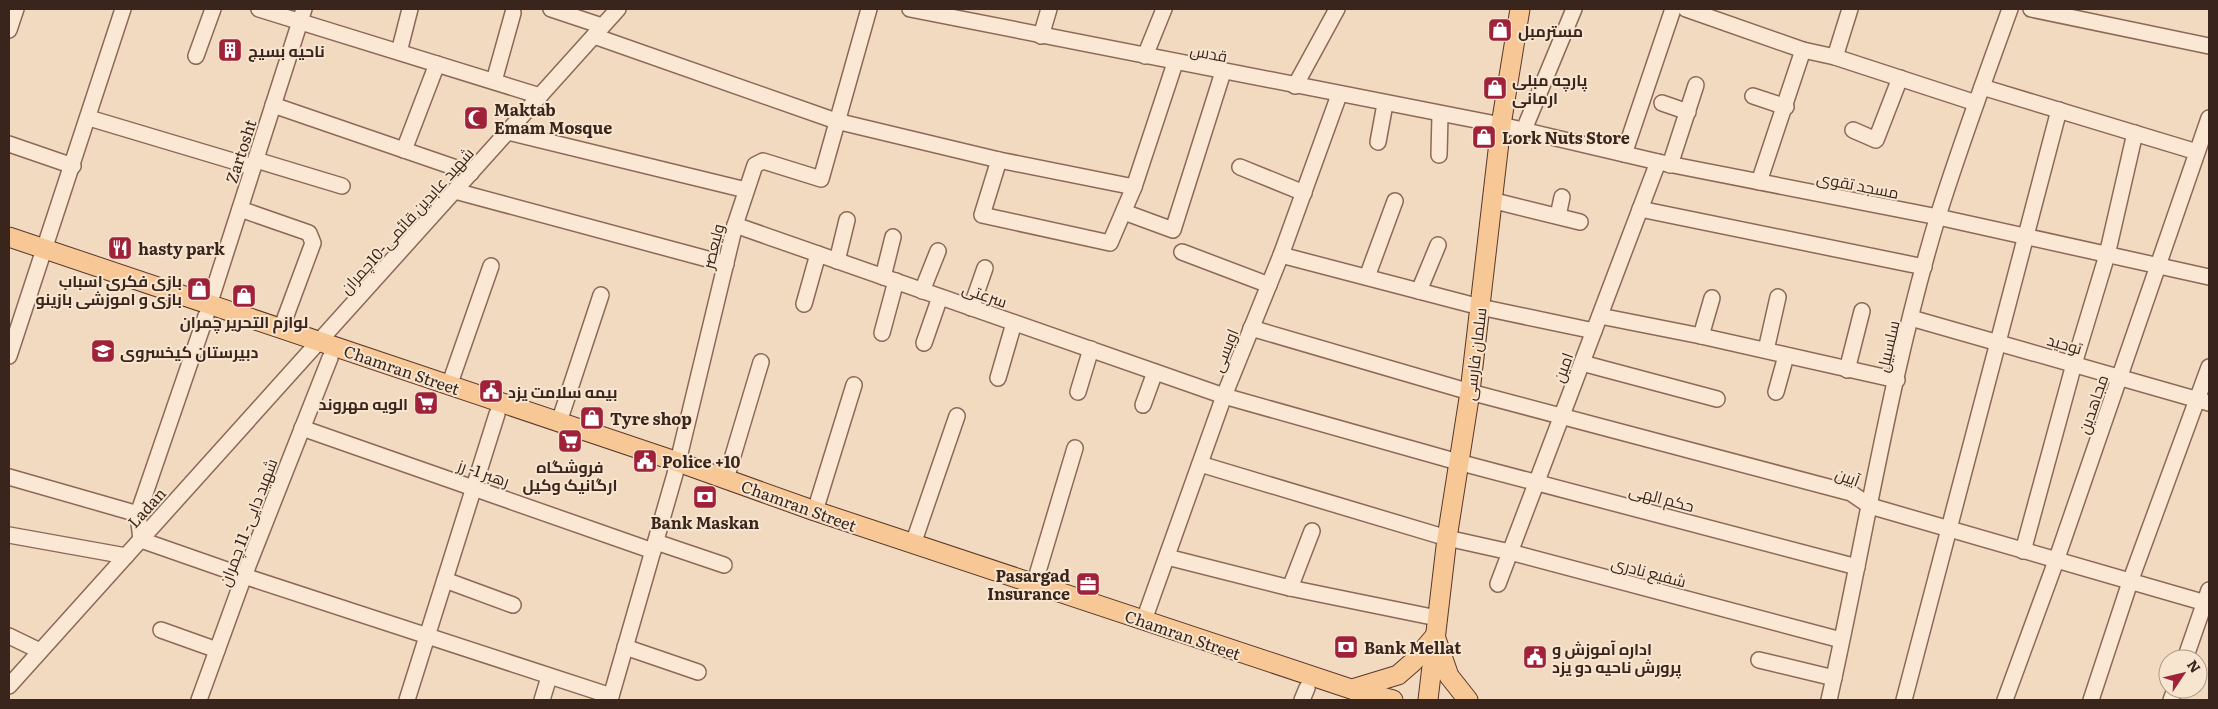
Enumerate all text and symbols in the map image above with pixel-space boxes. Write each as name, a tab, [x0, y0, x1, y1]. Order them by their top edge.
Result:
shop icon: مسترمبل	[1487, 17, 1513, 43]
place label: مسترمبل	[1518, 18, 1583, 42]
building icon: ناحیه بسیج	[217, 37, 243, 63]
street label: قدس	[1188, 37, 1230, 67]
place label: ناحیه بسیج	[248, 38, 325, 62]
place label: پارچه مبلی ارمانی	[1512, 67, 1588, 109]
shop icon: پارچه مبلی ارمانی	[1482, 75, 1508, 101]
place label: Maktab Emam Mosque	[494, 97, 612, 139]
mosque icon: Maktab Emam Mosque	[463, 105, 489, 131]
street label: Zartosht	[218, 115, 262, 186]
shop icon: Lork Nuts Store	[1471, 124, 1497, 150]
place label: Lork Nuts Store	[1502, 125, 1630, 149]
street label: شهید عابدین قائمی-10چمران	[333, 141, 479, 299]
street label: مسجد تقوی	[1815, 164, 1901, 204]
street label: ولیعصر	[695, 221, 729, 272]
restaurant icon: hasty park	[107, 235, 133, 261]
place label: hasty park	[138, 236, 225, 260]
place label: بازی فکری اسباب بازی و اموزشی بازینو	[35, 268, 182, 310]
street label: سرعتی	[959, 275, 1011, 313]
shop icon: بازی فکری اسباب بازی و اموزشی بازینو	[186, 276, 212, 302]
shop icon: لوازم التحریر چمران	[231, 283, 257, 309]
street label: سلمان فارسی	[1456, 306, 1492, 402]
place label: لوازم التحریر چمران	[180, 309, 308, 334]
street label: سلسبیل	[1869, 318, 1905, 374]
street label: اویسی	[1204, 325, 1244, 375]
street label: توحید	[2045, 327, 2086, 360]
school or university icon: دبیرستان کیخسروی	[90, 338, 116, 364]
street label: Chamran Street	[341, 338, 464, 400]
place label: دبیرستان کیخسروی	[120, 339, 258, 363]
street label: امین	[1546, 349, 1578, 385]
street label: مجاهدین	[2071, 371, 2113, 437]
public building icon: بيمه سلامت يزد	[478, 378, 504, 404]
place label: بيمه سلامت يزد	[508, 379, 617, 403]
supermarket icon: الویه مهروند	[413, 390, 439, 416]
place label: الویه مهروند	[319, 391, 408, 415]
shop icon: Tyre shop	[579, 405, 605, 431]
place label: Tyre shop	[610, 406, 692, 430]
supermarket icon: فروشگاه ارگانیک وکیل	[557, 428, 583, 454]
public building icon: Police +10	[632, 448, 658, 474]
place label: Police +10	[662, 449, 741, 473]
street label: رهبر 1- رز	[454, 452, 513, 492]
place label: فروشگاه ارگانیک وکیل	[523, 454, 617, 496]
street label: شهید دایی- 11 چمران	[212, 455, 283, 590]
street label: آیین	[1832, 460, 1864, 492]
street label: Chamran Street	[738, 473, 860, 537]
street label: حکم الهی	[1626, 477, 1697, 518]
street label: Ladan	[121, 481, 171, 533]
bank icon: Bank Maskan	[692, 484, 718, 510]
place label: Bank Maskan	[651, 510, 759, 534]
street label: شفیع نادری	[1609, 549, 1689, 593]
place label: Pasargad Insurance	[987, 563, 1070, 605]
office icon: Pasargad Insurance	[1075, 571, 1101, 597]
street label: Chamran Street	[1122, 603, 1245, 665]
bank icon: Bank Mellat	[1333, 634, 1359, 660]
place label: Bank Mellat	[1364, 635, 1461, 659]
place label: اداره آموزش و پرورش ناحیه دو یزد	[1552, 636, 1681, 679]
public building icon: اداره آموزش و پرورش ناحیه دو یزد	[1522, 644, 1548, 670]
north arrow	[2158, 649, 2208, 699]
text: N	[2183, 655, 2206, 677]

